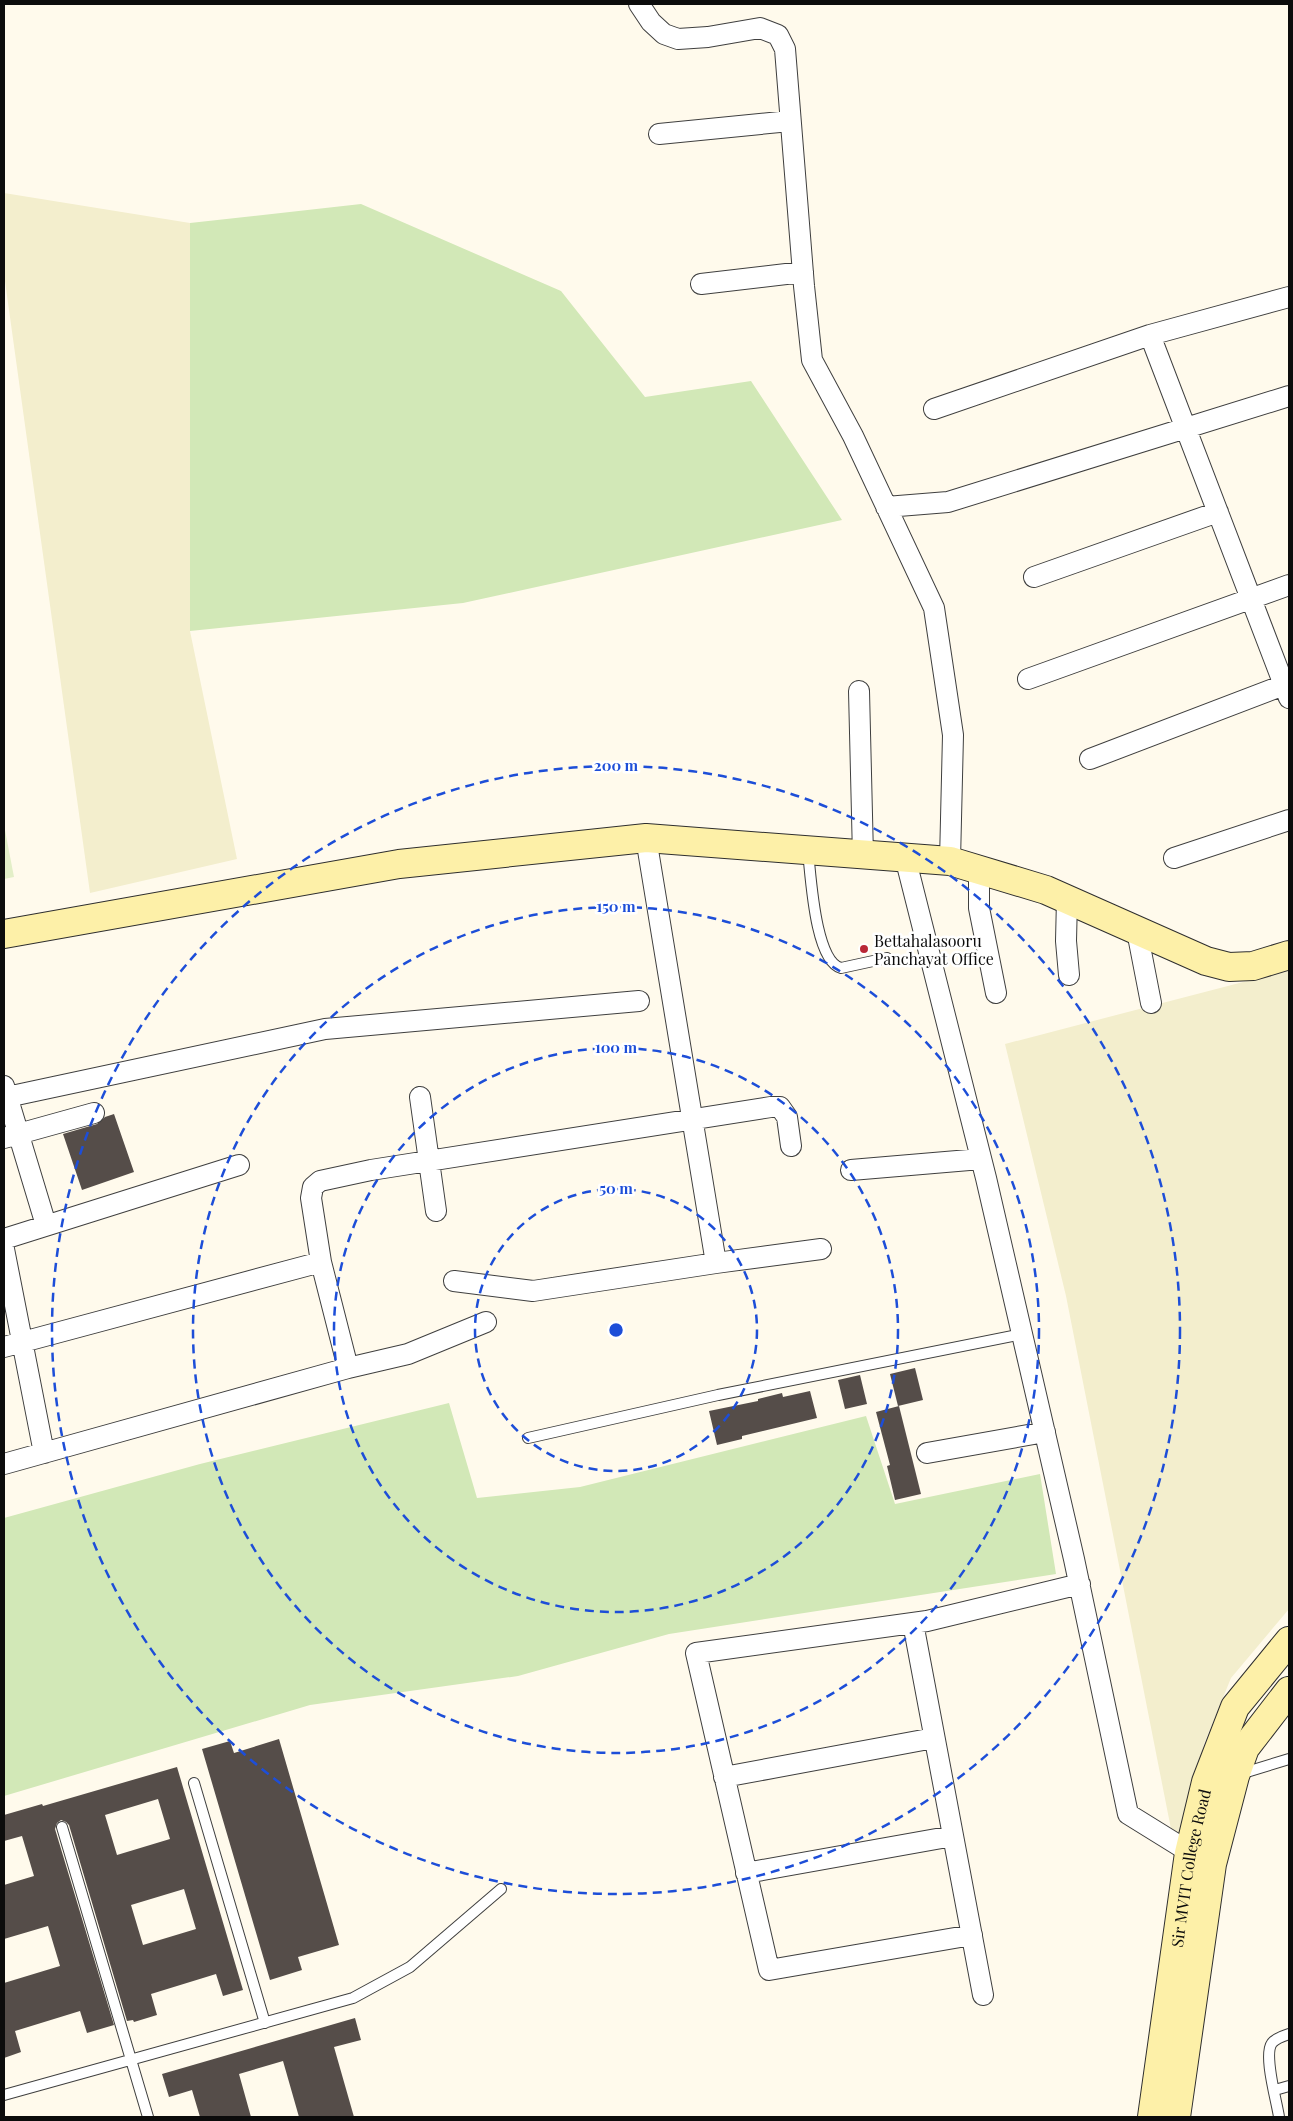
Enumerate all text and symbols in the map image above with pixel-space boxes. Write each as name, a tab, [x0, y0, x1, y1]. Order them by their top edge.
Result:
text: 200 m	[594, 755, 639, 775]
text: 150 m	[596, 896, 636, 916]
place label: Bettahalasooru Panchayat Office	[874, 930, 994, 969]
marker: Bettahalasooru Panchayat Office	[858, 943, 870, 955]
text: 100 m	[595, 1037, 638, 1057]
text: 50 m	[599, 1178, 633, 1198]
centre of rings	[607, 1321, 625, 1339]
street label: Sir MVIT College Road	[1165, 1787, 1215, 1948]

